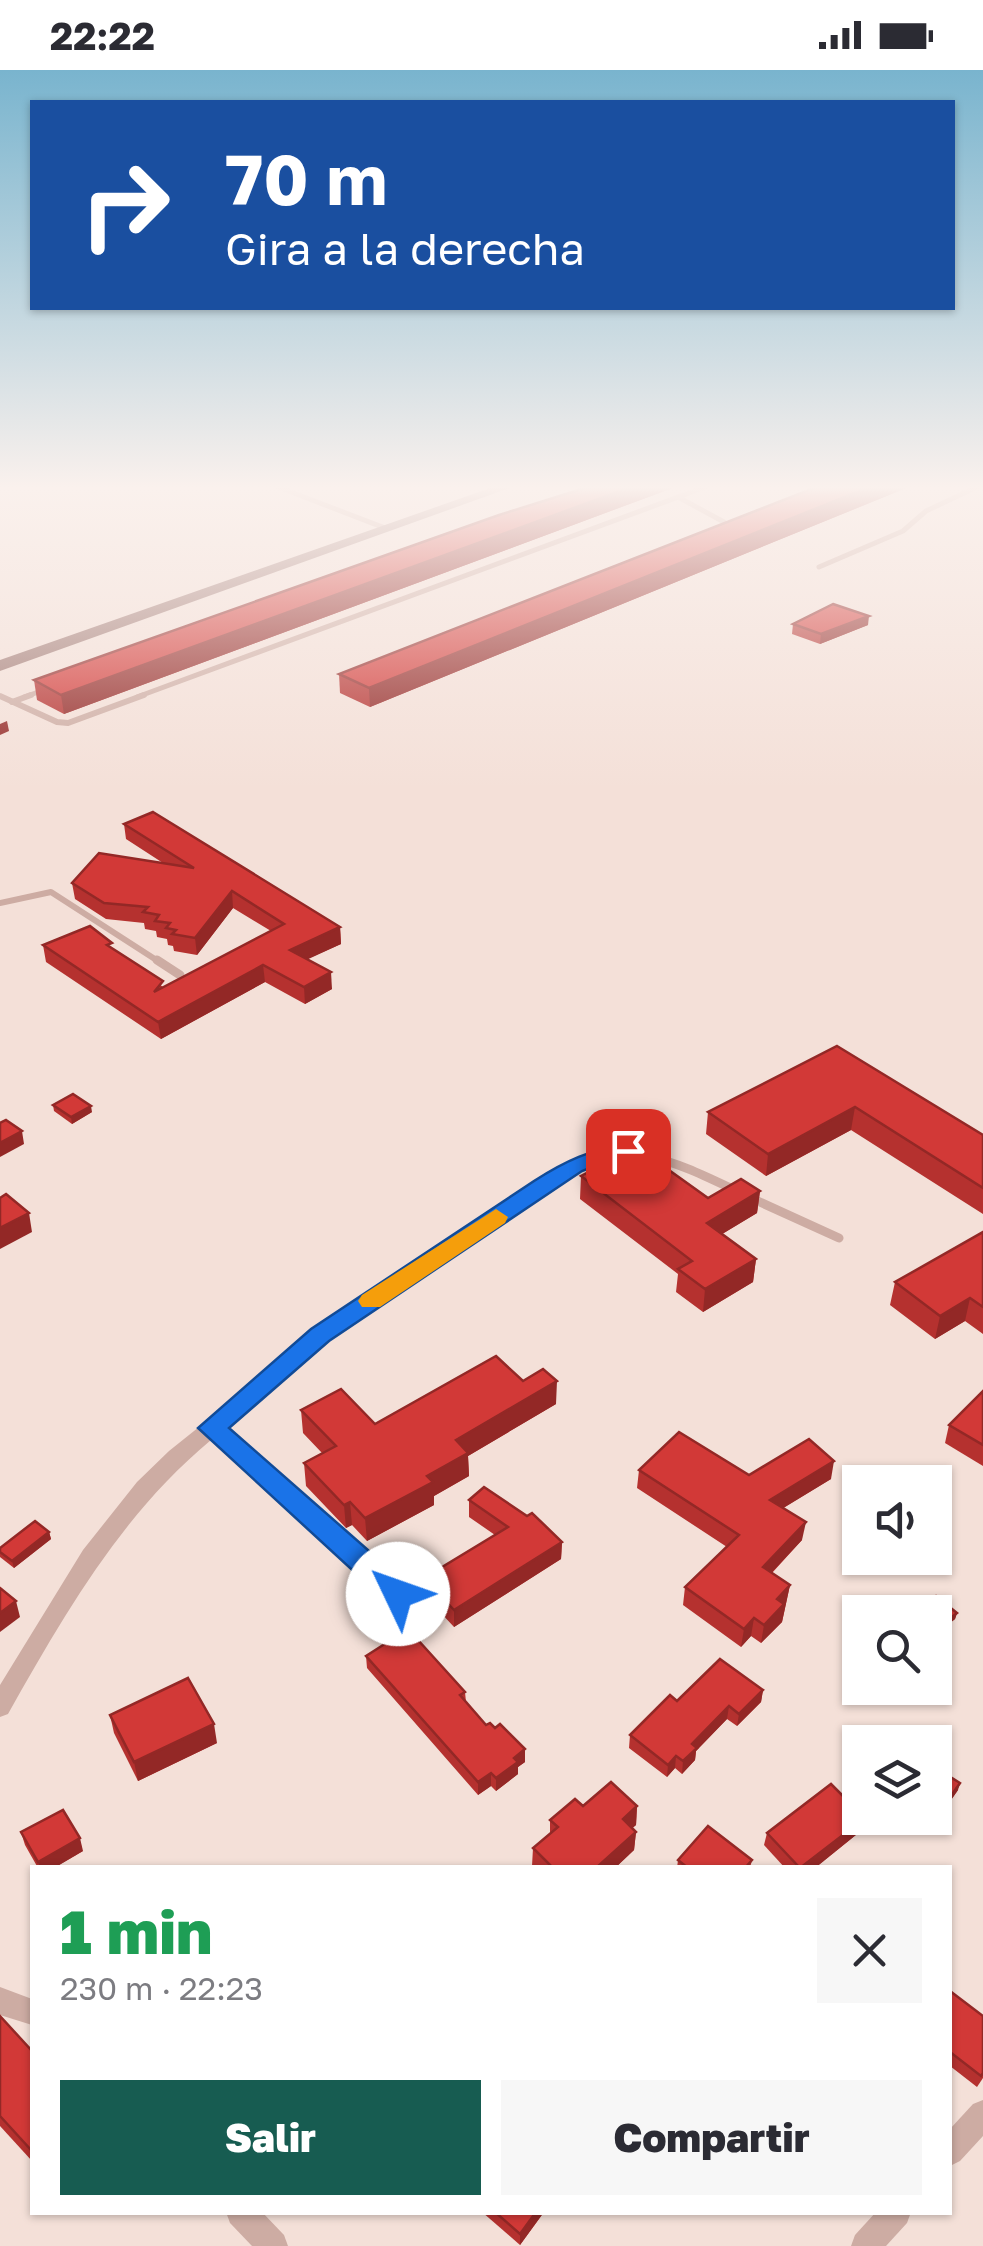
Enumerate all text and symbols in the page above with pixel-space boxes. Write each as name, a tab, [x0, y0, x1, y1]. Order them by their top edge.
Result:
text: 22:22	[50, 13, 155, 58]
text: 70 m	[225, 136, 387, 220]
icon: right	[60, 140, 190, 270]
text: Gira a la derecha	[225, 221, 585, 275]
pin	[586, 1109, 671, 1194]
icon: arrive	[601, 1124, 656, 1179]
map controls	[842, 1465, 952, 1835]
button: sound	[842, 1465, 952, 1575]
position arrow	[346, 1542, 450, 1646]
button: search	[842, 1595, 952, 1705]
button: layers	[842, 1725, 952, 1835]
text: 1 min	[60, 1895, 212, 1967]
button: close	[817, 1898, 922, 2003]
text: 230 m · 22:23	[60, 1969, 263, 2007]
button: Salir	[60, 2080, 481, 2195]
button: Compartir	[501, 2080, 922, 2195]

